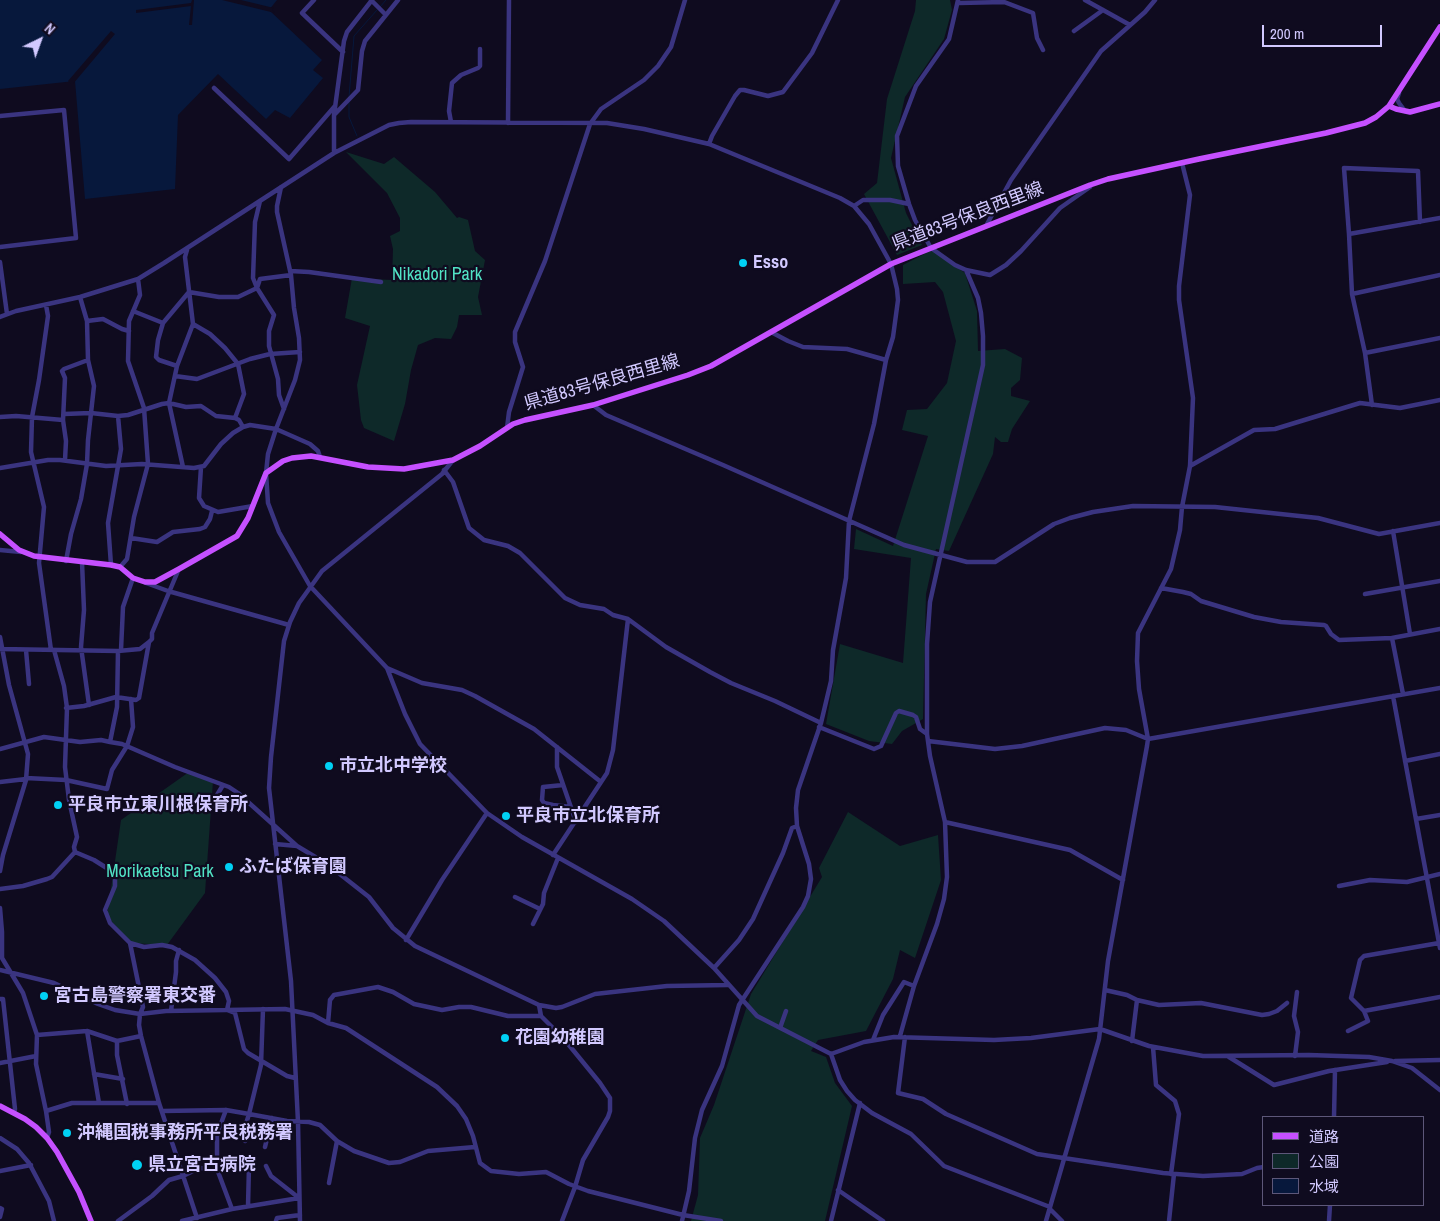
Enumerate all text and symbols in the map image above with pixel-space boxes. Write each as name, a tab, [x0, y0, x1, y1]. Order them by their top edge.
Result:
north arrow	[15, 15, 65, 65]
scale bar	[1265, 15, 1385, 47]
text: N	[41, 19, 59, 38]
text: 200 m	[1270, 23, 1304, 44]
street label: 県道83号保良西里線	[889, 178, 1047, 256]
place label: Esso	[753, 252, 788, 274]
marker: Esso	[737, 257, 749, 269]
park label: Nikadori Park	[392, 264, 482, 286]
street label: 県道83号保良西里線	[522, 351, 682, 415]
place label: 市立北中学校	[339, 755, 447, 777]
marker: 市立北中学校	[323, 760, 335, 772]
place label: 平良市立東川根保育所	[68, 794, 248, 816]
marker: 平良市立東川根保育所	[52, 799, 64, 811]
place label: 平良市立北保育所	[516, 805, 660, 827]
marker: 平良市立北保育所	[500, 810, 512, 822]
place label: ふたば保育園	[239, 856, 347, 878]
park label: Morikaetsu Park	[106, 861, 214, 883]
marker: ふたば保育園	[223, 861, 235, 873]
place label: 宮古島警察署東交番	[54, 985, 216, 1007]
marker: 宮古島警察署東交番	[38, 990, 50, 1002]
place label: 花園幼稚園	[515, 1027, 605, 1049]
marker: 花園幼稚園	[499, 1032, 511, 1044]
legend	[1262, 1116, 1425, 1206]
place label: 沖縄国税事務所平良税務署	[77, 1122, 293, 1144]
text: 道路	[1309, 1126, 1339, 1147]
marker: 沖縄国税事務所平良税務署	[61, 1127, 73, 1139]
text: 公園	[1309, 1151, 1339, 1172]
place label: 県立宮古病院	[148, 1154, 256, 1176]
marker: 県立宮古病院	[130, 1158, 144, 1172]
text: 水域	[1309, 1176, 1339, 1197]

